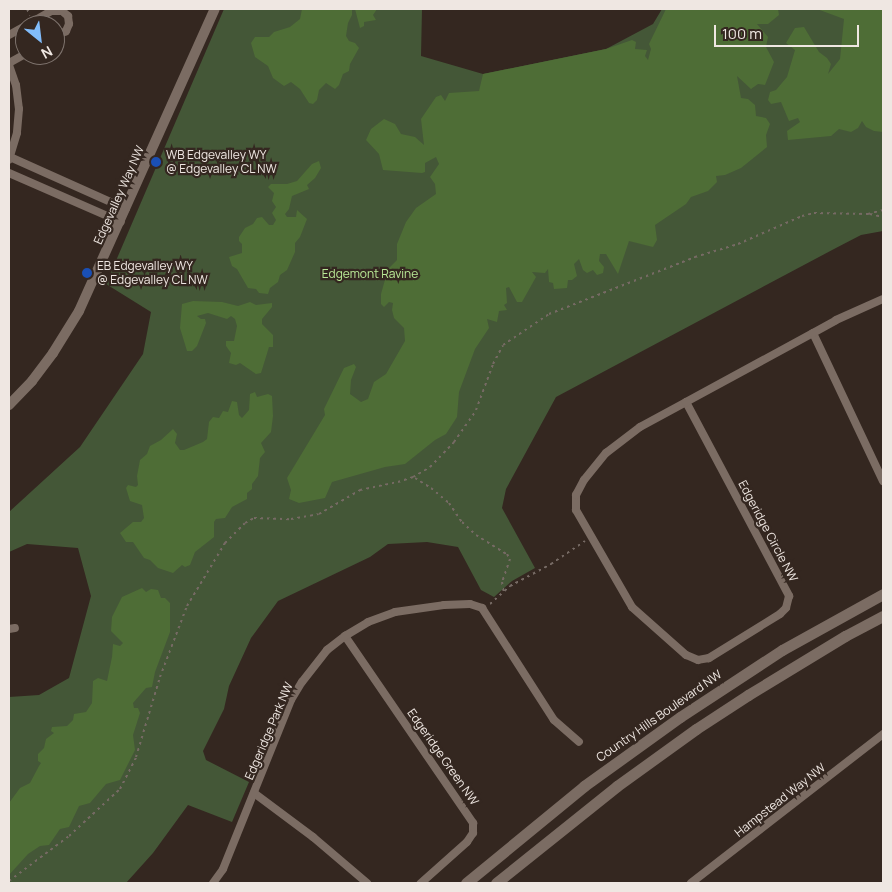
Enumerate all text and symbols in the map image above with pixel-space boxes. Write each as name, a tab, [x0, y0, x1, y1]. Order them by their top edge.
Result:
north arrow	[15, 15, 65, 65]
scale bar	[717, 15, 862, 47]
text: 100 m	[722, 23, 762, 44]
text: N	[38, 42, 56, 63]
street label: Edgevalley Way NW	[91, 143, 147, 247]
place label: WB Edgevalley WY @ Edgevalley CL NW	[166, 148, 277, 176]
marker: WB Edgevalley WY @ Edgevalley CL NW	[150, 156, 162, 168]
place label: EB Edgevalley WY @ Edgevalley CL NW	[97, 259, 208, 287]
marker: EB Edgevalley WY @ Edgevalley CL NW	[81, 267, 93, 279]
park label: Edgemont Ravine	[322, 267, 418, 281]
street label: Edgeridge Circle NW	[735, 478, 801, 584]
street label: Country Hills Boulevard NW	[594, 667, 724, 765]
street label: Edgeridge Park NW	[242, 680, 296, 782]
street label: Edgeridge Green NW	[404, 706, 482, 808]
street label: Hampstead Way NW	[732, 760, 828, 840]

